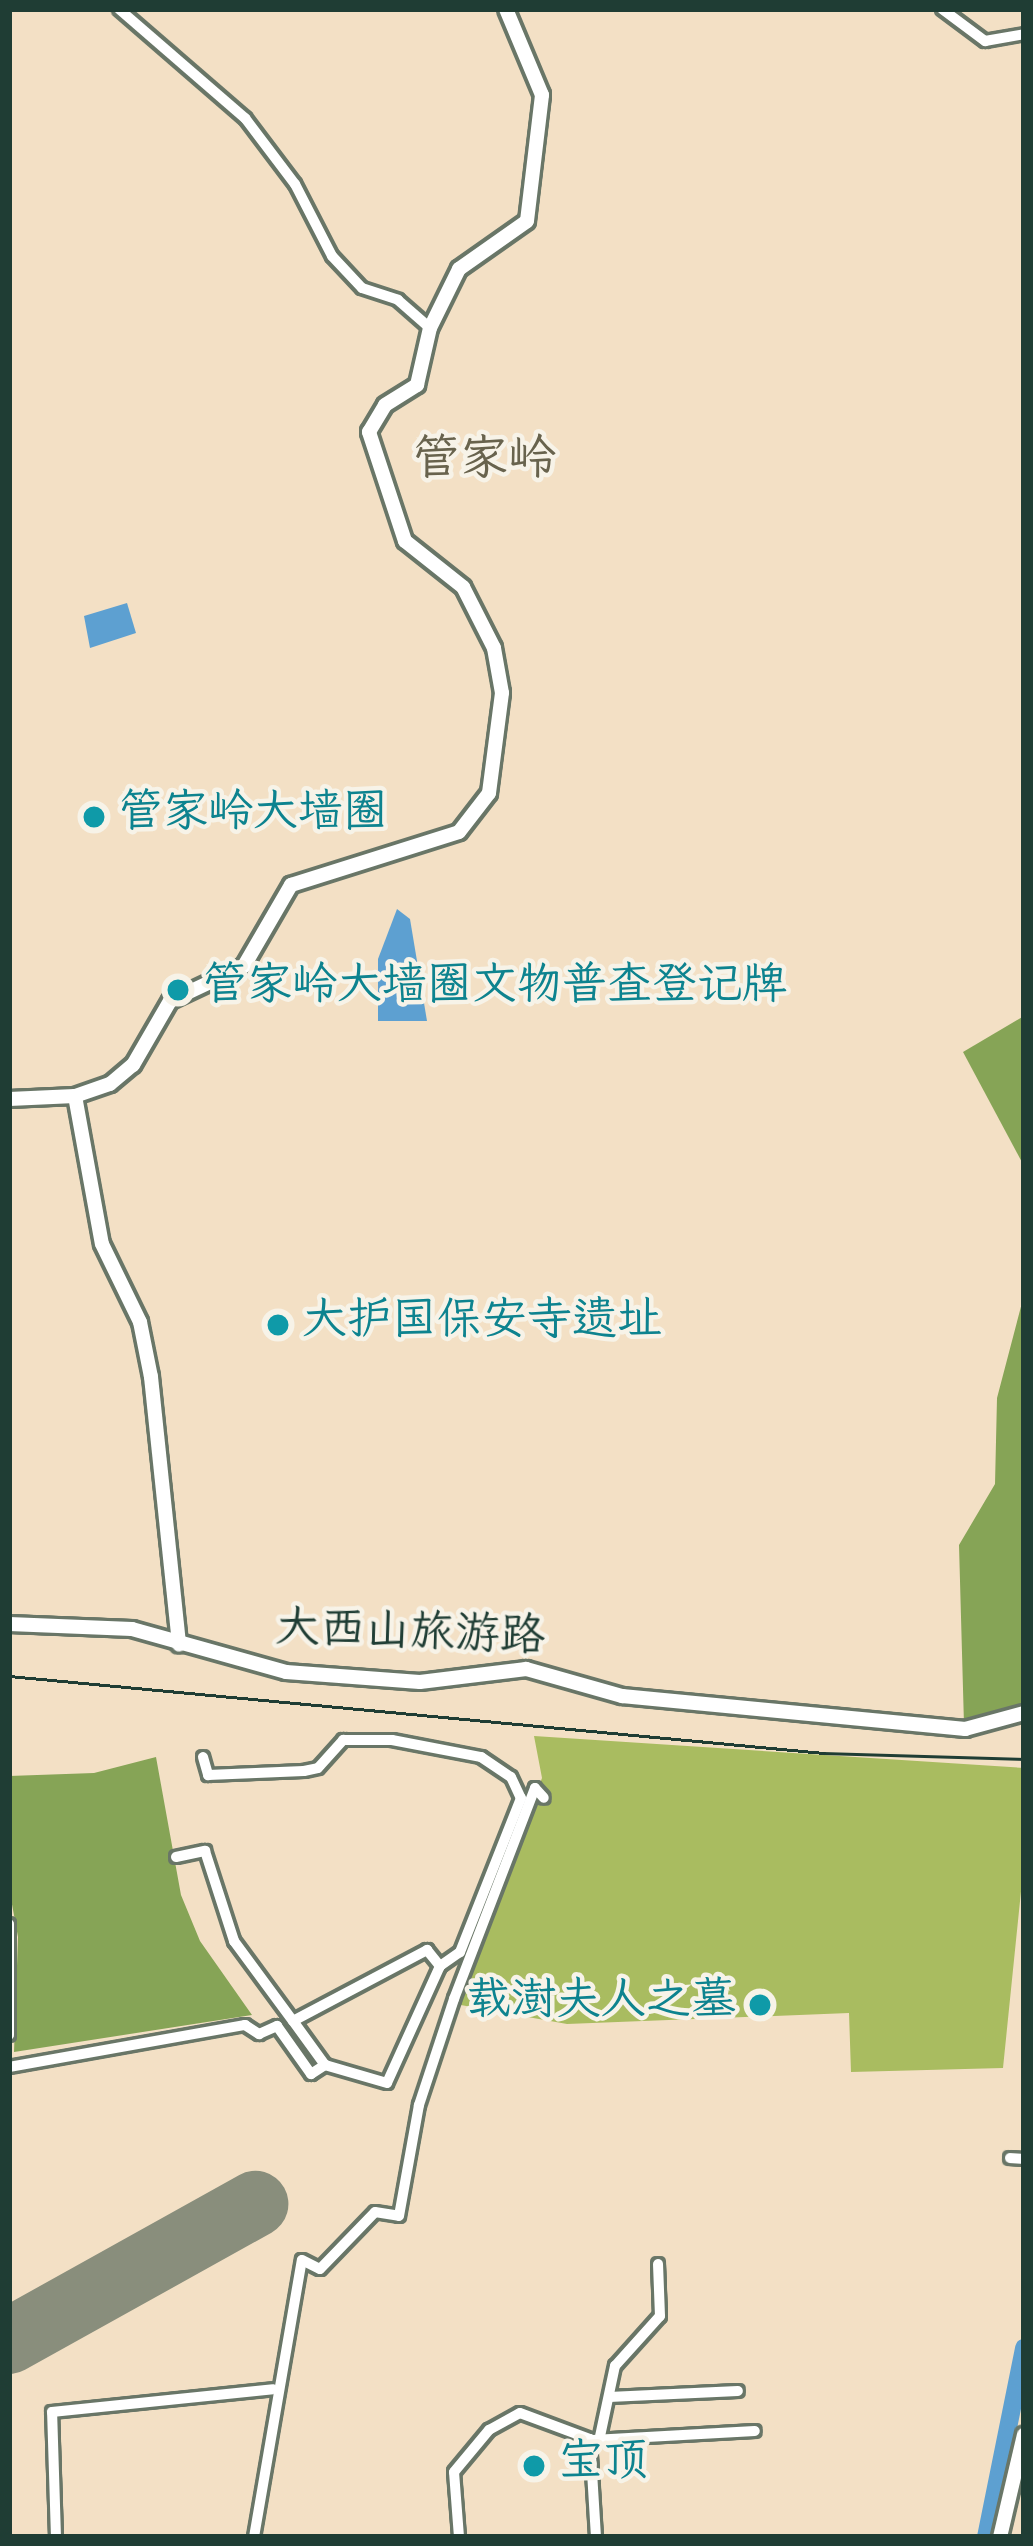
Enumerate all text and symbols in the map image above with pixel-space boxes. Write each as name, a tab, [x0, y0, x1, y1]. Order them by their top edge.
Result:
district label: 管家岭	[412, 435, 556, 493]
place label: 管家岭大墙圈	[118, 790, 388, 844]
marker: 管家岭大墙圈	[81, 804, 107, 830]
place label: 管家岭大墙圈文物普查登记牌	[202, 963, 787, 1017]
marker: 管家岭大墙圈文物普查登记牌	[165, 977, 191, 1003]
place label: 大护国保安寺遗址	[302, 1298, 662, 1352]
marker: 大护国保安寺遗址	[265, 1312, 291, 1338]
street label: 大西山旅游路	[274, 1605, 546, 1669]
place label: 载澍夫人之墓	[466, 1978, 736, 2032]
marker: 载澍夫人之墓	[747, 1992, 773, 2018]
place label: 宝顶	[558, 2439, 648, 2493]
marker: 宝顶	[521, 2453, 547, 2479]

